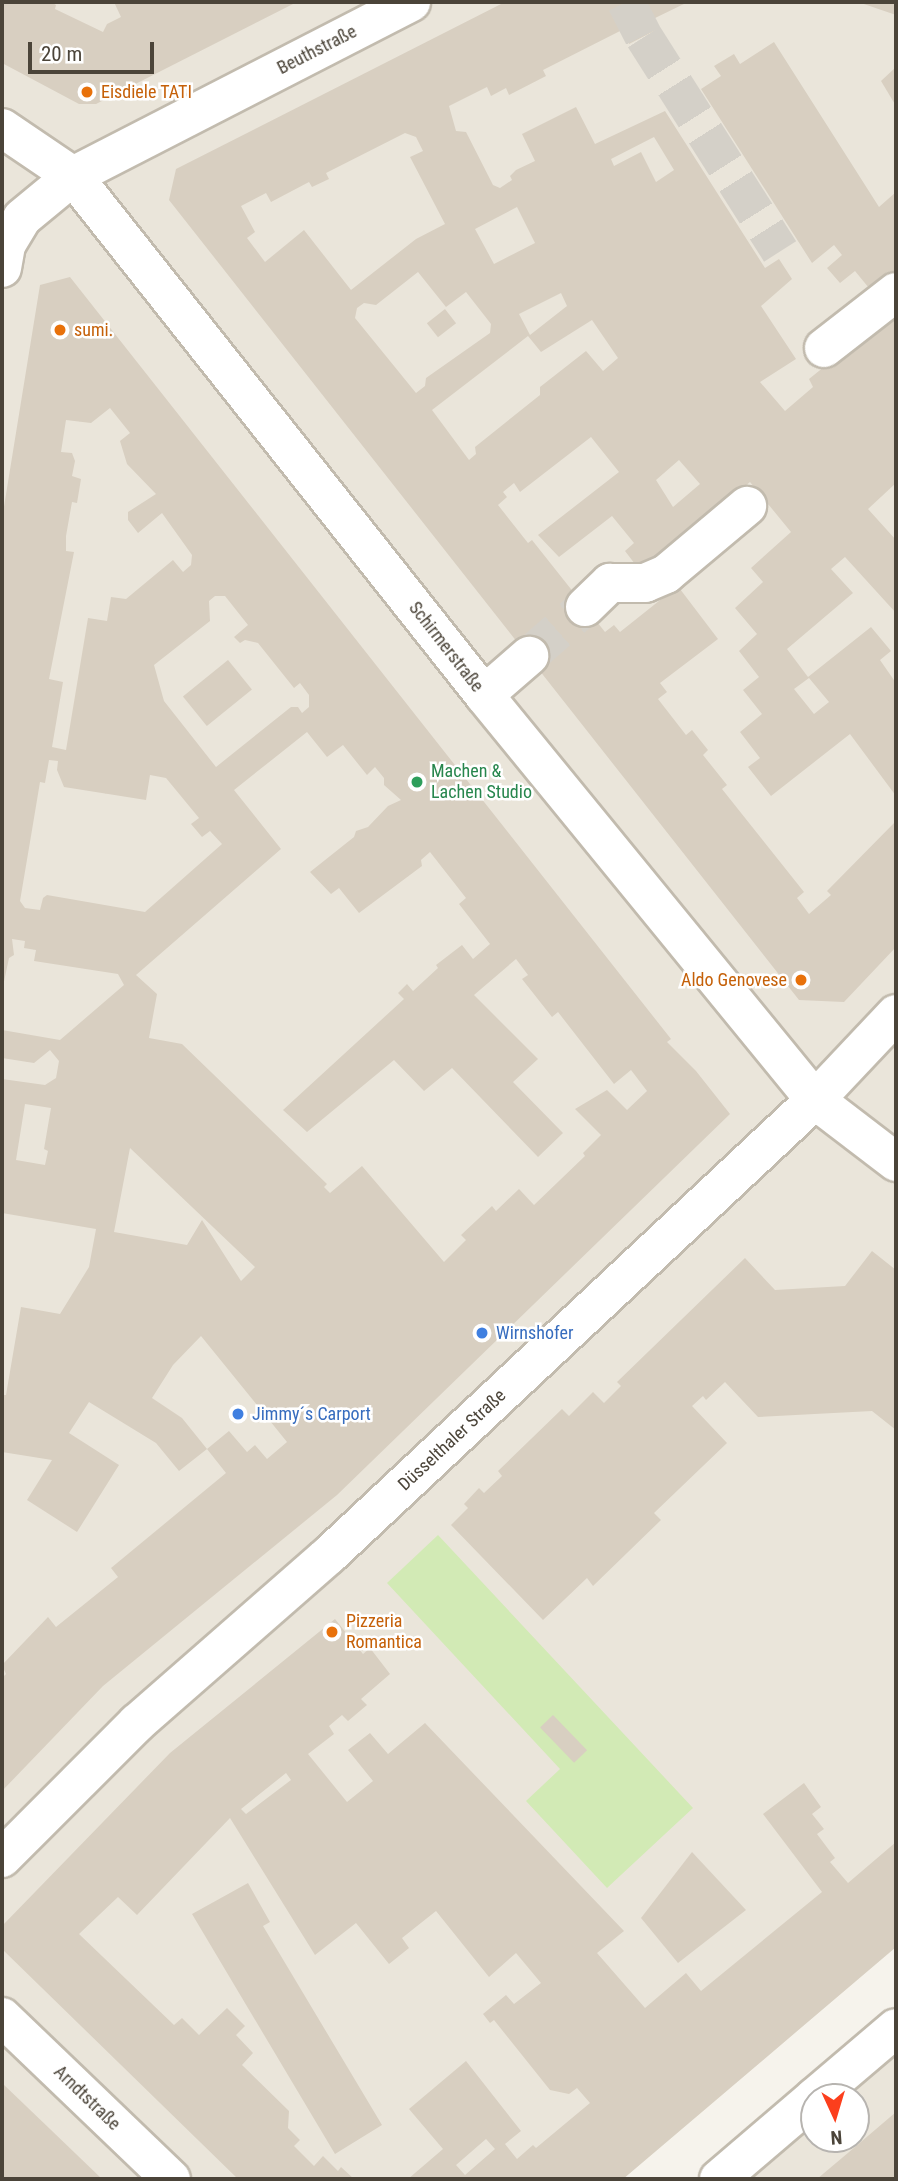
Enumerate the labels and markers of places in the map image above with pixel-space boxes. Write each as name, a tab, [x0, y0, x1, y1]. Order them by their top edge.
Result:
place label: Eisdiele TATI	[101, 81, 192, 103]
marker: Eisdiele TATI	[79, 84, 95, 100]
place label: sumi.	[74, 319, 113, 341]
marker: sumi.	[52, 322, 68, 338]
place label: Machen & Lachen Studio	[431, 761, 532, 804]
marker: Machen & Lachen Studio	[409, 774, 425, 790]
place label: Aldo Genovese	[681, 969, 787, 991]
marker: Aldo Genovese	[793, 972, 809, 988]
place label: Wirnshofer	[496, 1322, 573, 1344]
marker: Wirnshofer	[474, 1325, 490, 1341]
place label: Jimmy´s Carport	[252, 1403, 371, 1425]
marker: Jimmy´s Carport	[230, 1406, 246, 1422]
place label: Pizzeria Romantica	[346, 1611, 422, 1654]
marker: Pizzeria Romantica	[324, 1624, 340, 1640]

